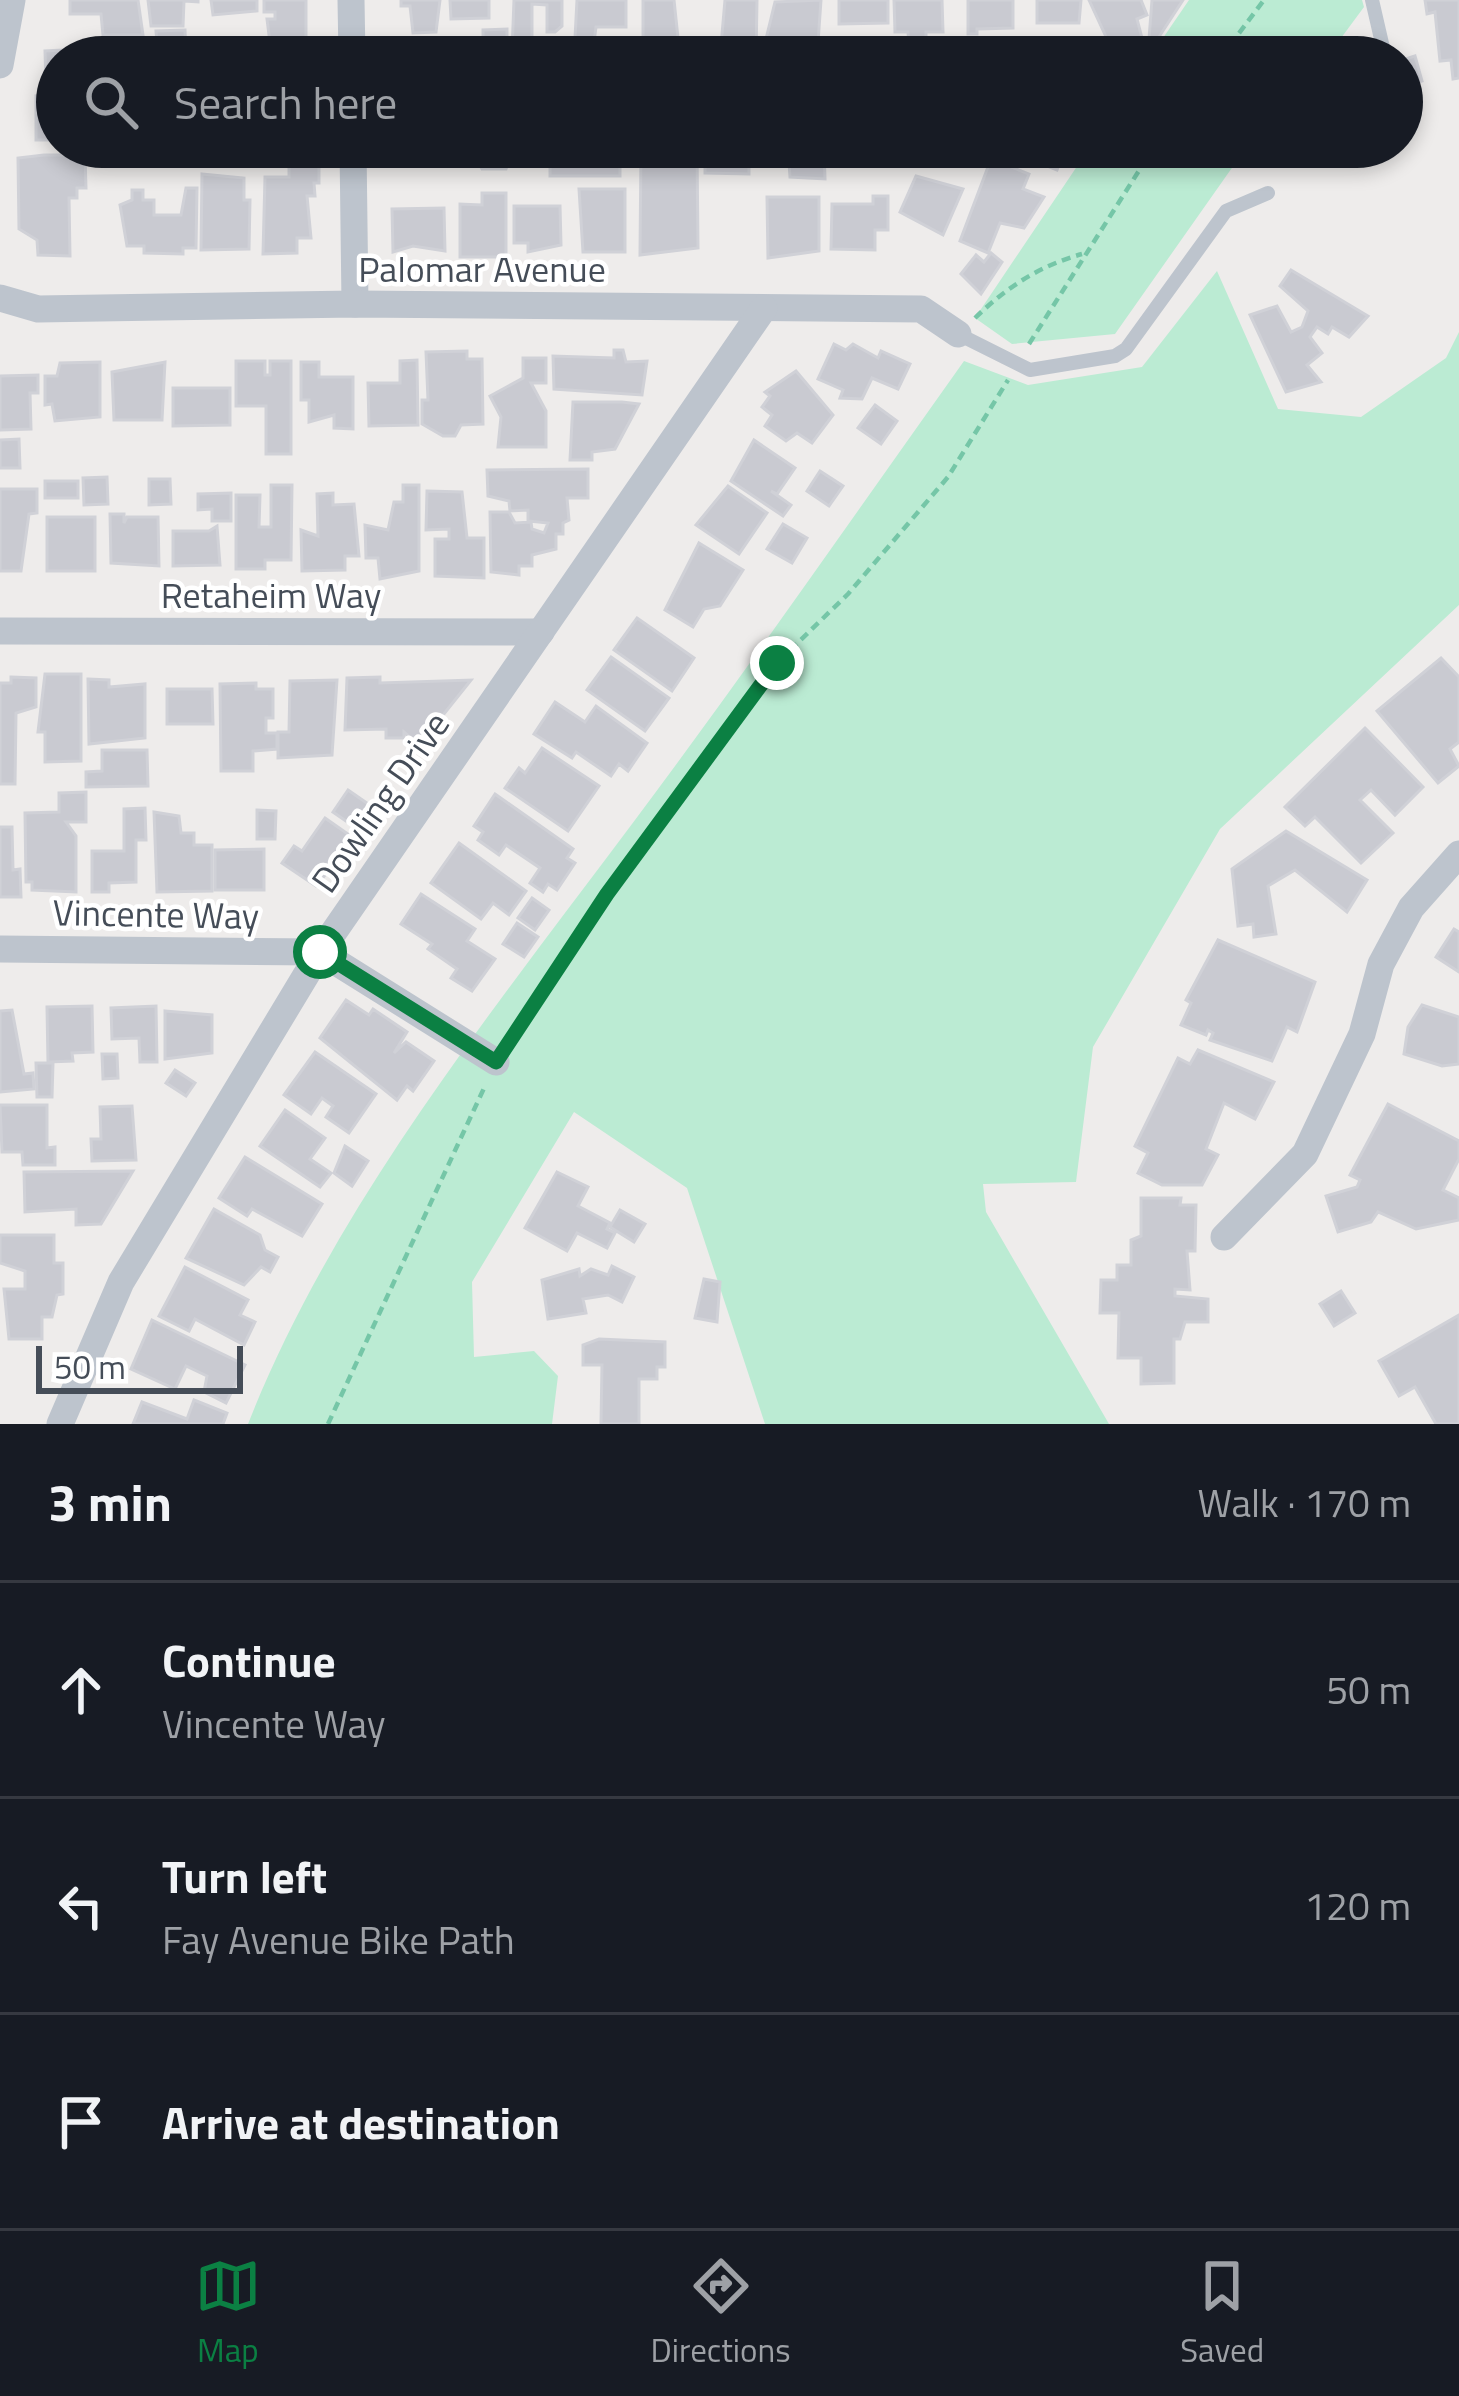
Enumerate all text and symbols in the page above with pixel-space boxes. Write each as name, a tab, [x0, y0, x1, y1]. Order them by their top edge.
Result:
search box	[36, 36, 1423, 168]
text: Search here	[174, 68, 397, 136]
icon: search	[78, 69, 144, 135]
street label: Palomar Avenue	[358, 241, 606, 296]
street label: Retaheim Way	[161, 567, 381, 622]
route end	[750, 636, 804, 690]
street label: Dowling Drive	[297, 700, 462, 904]
street label: Vincente Way	[52, 884, 260, 943]
route start	[293, 925, 347, 979]
scale bar	[36, 1340, 243, 1393]
text: 50 m	[54, 1342, 126, 1392]
text: 3 min	[48, 1463, 172, 1541]
text: Walk · 170 m	[1197, 1473, 1411, 1532]
text: Continue	[162, 1626, 336, 1694]
icon: ahead	[48, 1657, 114, 1723]
text: 50 m	[1326, 1660, 1411, 1719]
text: Vincente Way	[162, 1694, 386, 1753]
text: Turn left	[162, 1842, 327, 1910]
icon: left	[48, 1873, 114, 1939]
text: 120 m	[1304, 1876, 1411, 1935]
text: Fay Avenue Bike Path	[162, 1910, 515, 1969]
text: Arrive at destination	[162, 2088, 560, 2156]
icon: arrive	[48, 2089, 114, 2155]
tab: Map	[195, 2253, 261, 2375]
tab: Directions	[651, 2253, 790, 2375]
tab: Saved	[1180, 2253, 1264, 2375]

